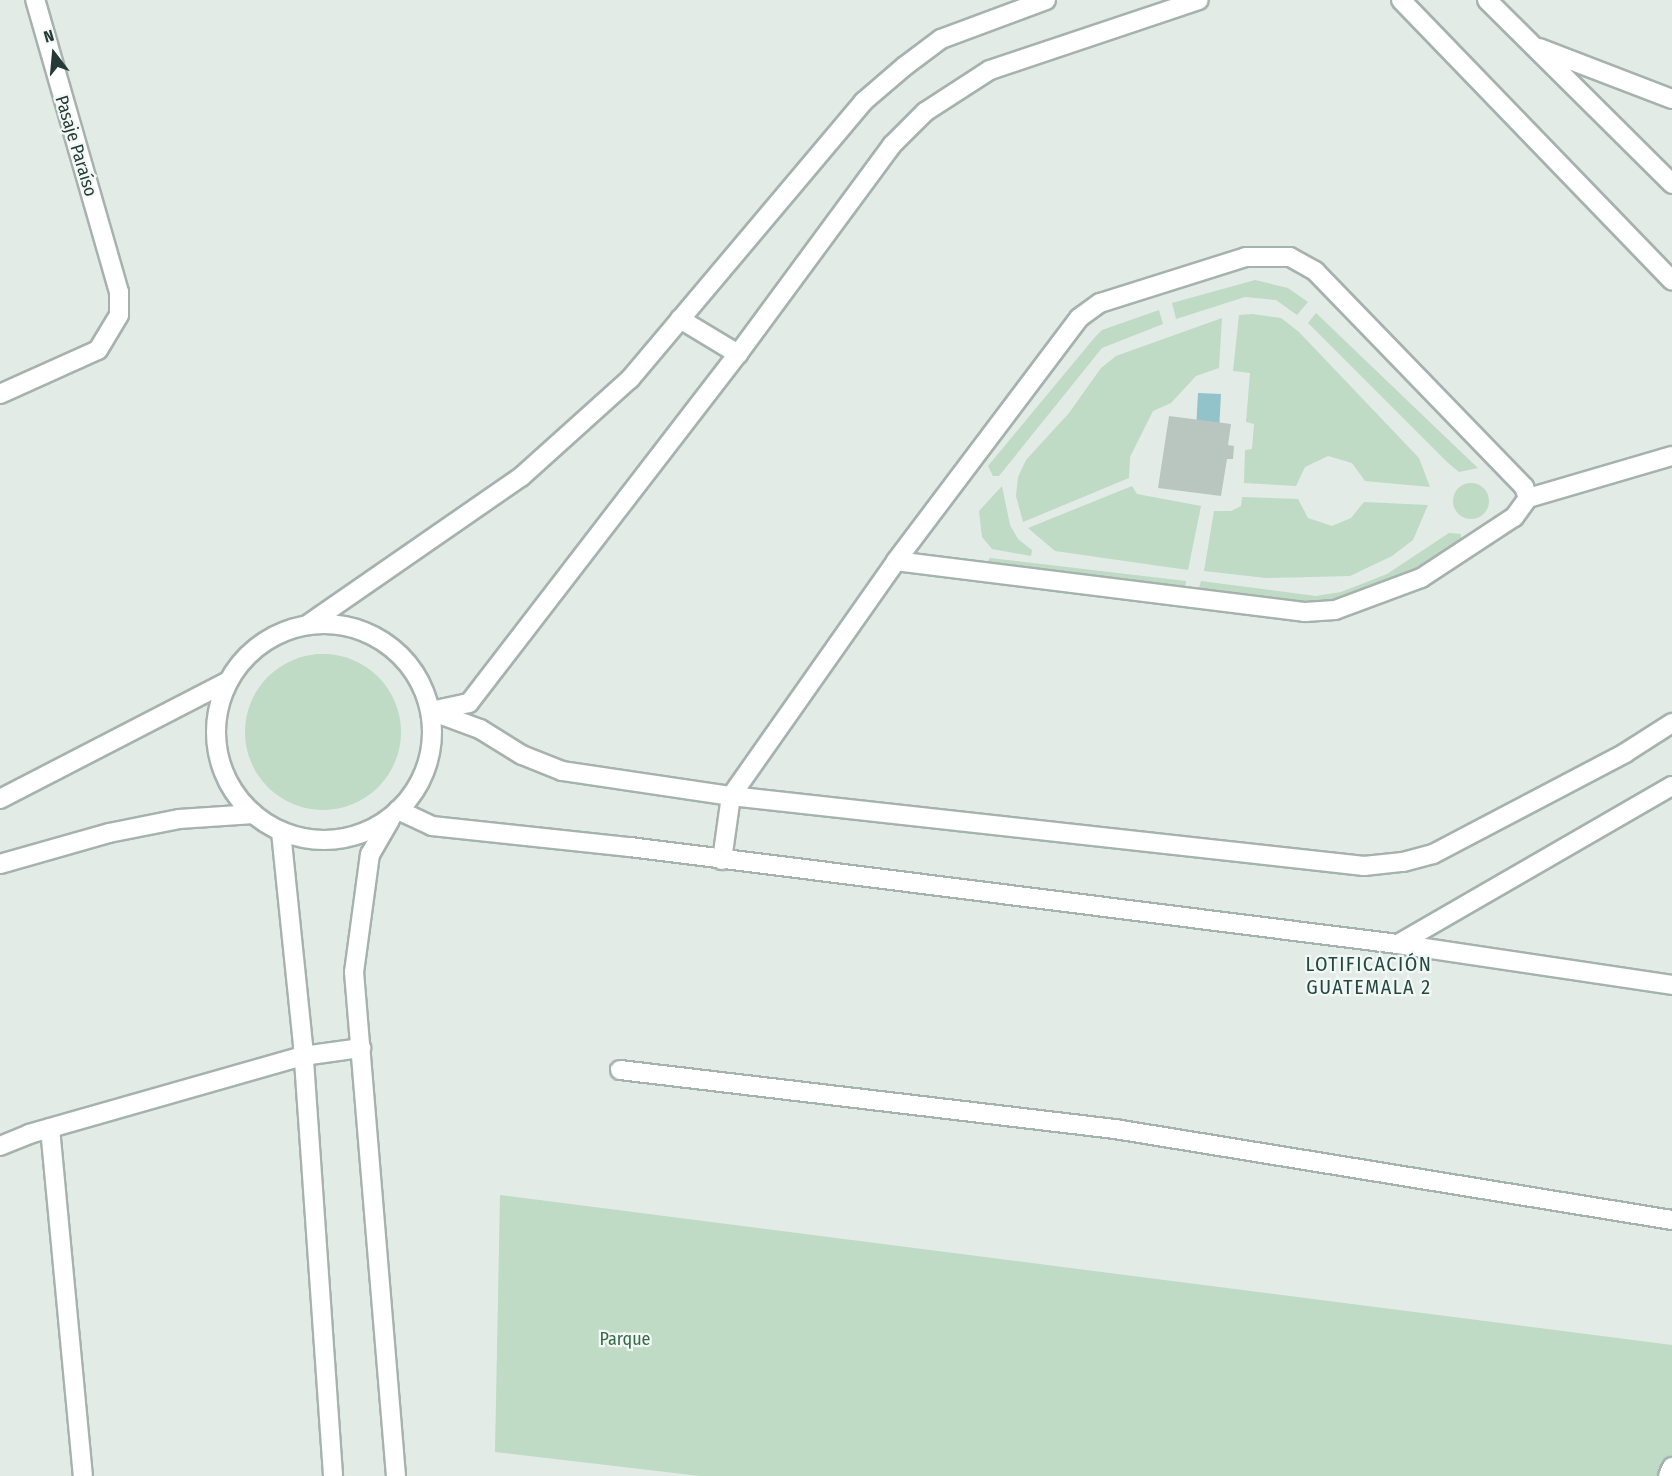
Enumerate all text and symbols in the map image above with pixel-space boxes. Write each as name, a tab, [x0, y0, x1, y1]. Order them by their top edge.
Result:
north arrow	[24, 24, 84, 84]
text: N	[42, 26, 56, 47]
street label: Pasaje Paraíso	[50, 93, 102, 199]
district label: LOTIFICACIÓN GUATEMALA 2	[1306, 952, 1432, 999]
park label: Parque	[599, 1328, 651, 1350]

